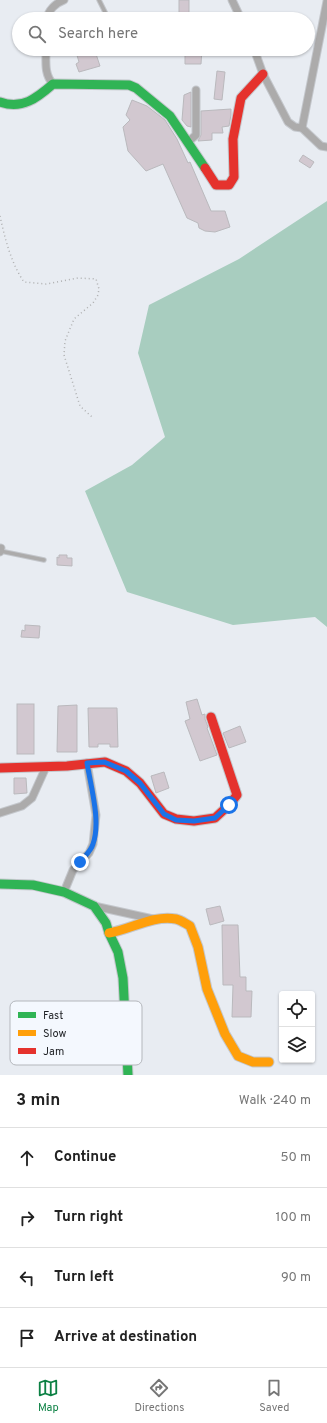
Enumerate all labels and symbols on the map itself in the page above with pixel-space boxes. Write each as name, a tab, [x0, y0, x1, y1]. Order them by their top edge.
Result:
route start	[220, 796, 238, 814]
route end	[71, 853, 89, 871]
legend	[10, 1001, 142, 1065]
text: Fast	[43, 1009, 63, 1023]
text: Slow	[43, 1027, 66, 1041]
text: Jam	[43, 1045, 64, 1059]

